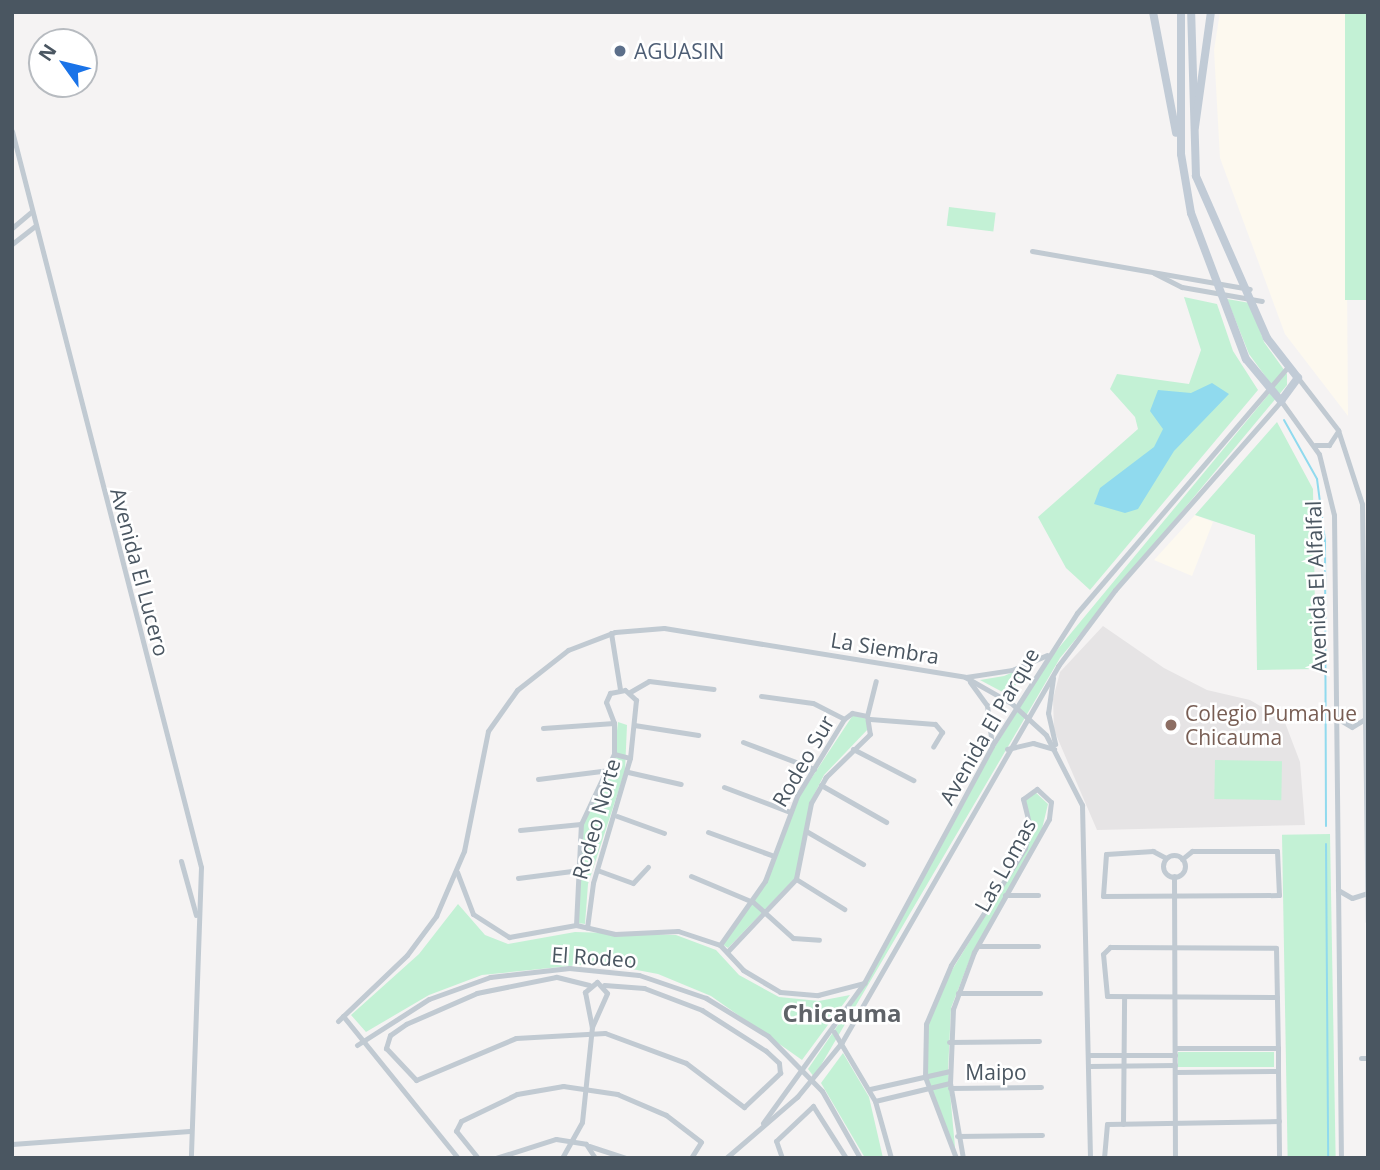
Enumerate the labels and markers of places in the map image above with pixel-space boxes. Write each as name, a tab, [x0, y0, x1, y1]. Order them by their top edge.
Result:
place label: AGUASIN	[634, 38, 724, 64]
marker: AGUASIN	[612, 43, 628, 59]
place label: Colegio Pumahue Chicauma	[1185, 700, 1357, 750]
marker: Colegio Pumahue Chicauma	[1163, 717, 1179, 733]

